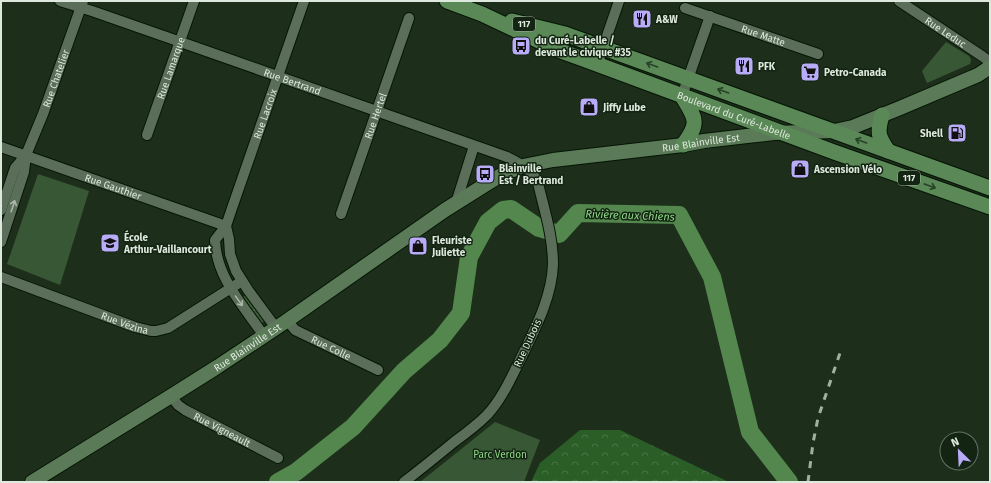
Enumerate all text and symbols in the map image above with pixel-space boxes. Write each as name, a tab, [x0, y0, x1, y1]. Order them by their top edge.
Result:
restaurant icon: A&W	[631, 8, 653, 30]
place label: A&W	[655, 14, 678, 26]
street label: Rue Leduc	[922, 15, 968, 51]
road number: 117	[513, 17, 535, 31]
street label: Rue Matte	[740, 23, 787, 49]
place label: du Curé-Labelle / devant le civique #35	[535, 34, 632, 59]
bus stop icon: du Curé-Labelle / devant le civique #35	[510, 35, 532, 57]
street label: Rue Lamarque	[155, 36, 188, 101]
street label: Rue Chatelier	[41, 48, 72, 109]
restaurant icon: PFK	[733, 55, 755, 77]
one-way arrow	[645, 61, 658, 68]
place label: PFK	[758, 61, 776, 73]
supermarket icon: Petro-Canada	[799, 61, 821, 83]
street label: Rue Bertrand	[262, 67, 322, 98]
place label: Petro-Canada	[824, 67, 887, 79]
one-way arrow	[717, 86, 729, 94]
street label: Rue Lacroix	[251, 87, 280, 141]
street label: Boulevard du Curé-Labelle	[675, 89, 792, 142]
street label: Rue Hertel	[362, 91, 390, 141]
shop icon: Jiffy Lube	[578, 96, 600, 118]
place label: Jiffy Lube	[602, 102, 646, 114]
fuel station icon: Shell	[946, 122, 968, 144]
place label: Shell	[920, 128, 943, 140]
street label: Rue Blainville Est	[661, 132, 741, 154]
one-way arrow	[855, 137, 868, 144]
shop icon: Ascension Vélo	[789, 158, 811, 180]
bus stop icon: Blainville Est / Bertrand	[474, 163, 496, 185]
place label: Blainville Est / Bertrand	[499, 163, 563, 187]
place label: Ascension Vélo	[813, 163, 882, 176]
road number: 117	[898, 171, 920, 185]
street label: Rue Gauthier	[83, 172, 143, 203]
one-way arrow	[923, 182, 935, 190]
one-way arrow	[10, 200, 17, 213]
water label: Rivière aux Chiens	[585, 207, 675, 224]
place label: École Arthur-Vaillancourt	[123, 230, 212, 256]
school or university icon: École Arthur-Vaillancourt	[99, 232, 121, 254]
shop icon: Fleuriste Juliette	[407, 235, 429, 257]
place label: Fleuriste Juliette	[431, 235, 472, 259]
one-way arrow	[235, 295, 244, 306]
street label: Rue Vézina	[99, 310, 149, 337]
street label: Rue Dubois	[512, 317, 544, 369]
street label: Rue Blainville Est	[212, 321, 284, 374]
street label: Rue Colle	[309, 334, 353, 363]
street label: Rue Vigneault	[191, 410, 253, 450]
north arrow	[939, 431, 979, 471]
text: N	[949, 435, 961, 450]
park label: Parc Verdon	[473, 449, 527, 461]

